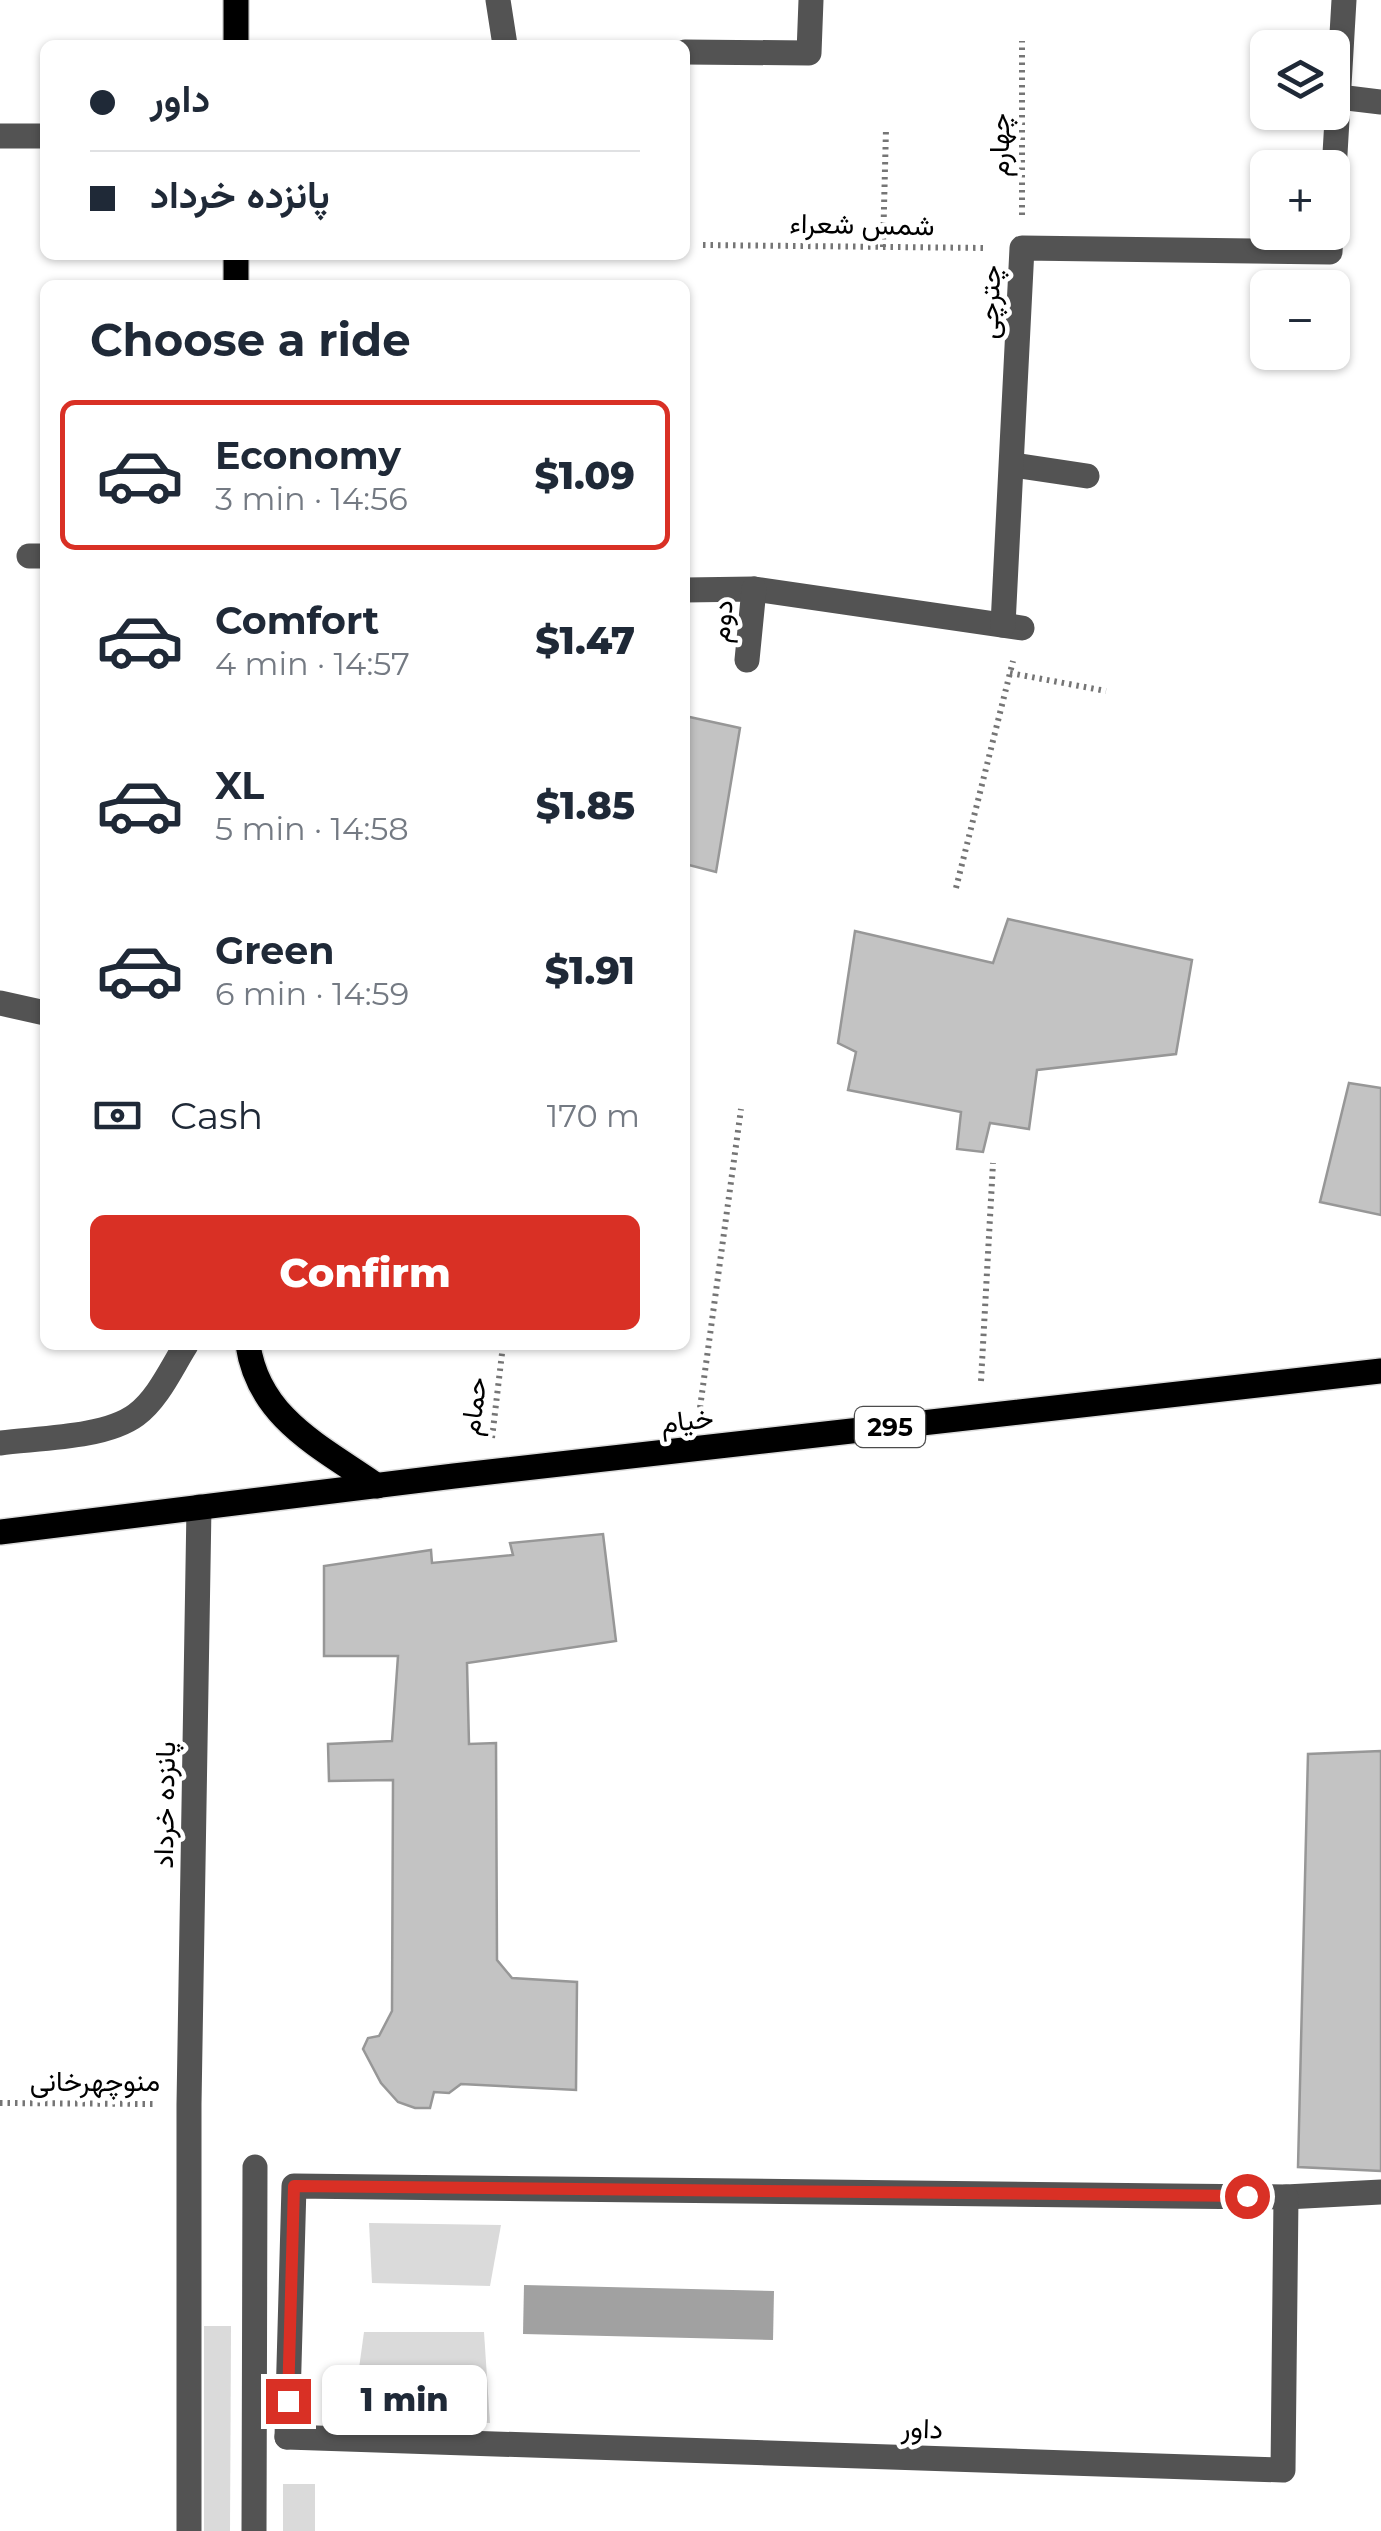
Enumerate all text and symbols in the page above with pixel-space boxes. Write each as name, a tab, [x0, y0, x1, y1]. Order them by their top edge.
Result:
map controls	[1250, 30, 1350, 370]
button: layers	[1250, 30, 1350, 130]
text: داور	[150, 75, 210, 122]
street label: چهارم	[982, 113, 1018, 177]
button: +	[1250, 150, 1350, 250]
text: پانزده خرداد	[150, 171, 330, 218]
street label: شمس شعراء	[789, 206, 935, 243]
street label: چترچی	[971, 264, 1009, 340]
button: −	[1250, 270, 1350, 370]
text: Choose a ride	[90, 312, 411, 367]
icon: car	[95, 430, 185, 520]
text: Economy	[215, 432, 401, 479]
text: $1.09	[534, 452, 635, 499]
text: 3 min · 14:56	[215, 479, 408, 518]
icon: car	[95, 595, 185, 685]
text: Comfort	[215, 597, 379, 644]
street label: دوم	[702, 598, 742, 644]
text: $1.47	[535, 617, 635, 664]
text: 4 min · 14:57	[215, 644, 410, 683]
icon: car	[95, 760, 185, 850]
text: XL	[215, 762, 264, 809]
text: $1.85	[536, 782, 635, 829]
text: 5 min · 14:58	[215, 809, 409, 848]
icon: car	[95, 925, 185, 1015]
text: Green	[215, 927, 335, 974]
text: $1.91	[545, 947, 635, 994]
text: 6 min · 14:59	[215, 974, 409, 1013]
icon: cash	[90, 1088, 145, 1143]
text: Cash	[170, 1092, 263, 1139]
text: 170 m	[547, 1096, 640, 1135]
button: Confirm	[90, 1215, 640, 1330]
street label: حمام	[453, 1375, 495, 1437]
street label: خیام	[659, 1400, 716, 1442]
road number: 295	[855, 1407, 925, 1447]
street label: پانزده خرداد	[146, 1741, 184, 1869]
street label: منوچهرخانی	[30, 2064, 160, 2100]
route start	[1225, 2174, 1270, 2219]
callout: 1 min	[323, 2366, 488, 2436]
route end	[266, 2379, 311, 2424]
text: 1 min	[360, 2380, 449, 2419]
street label: داور	[899, 2410, 944, 2447]

